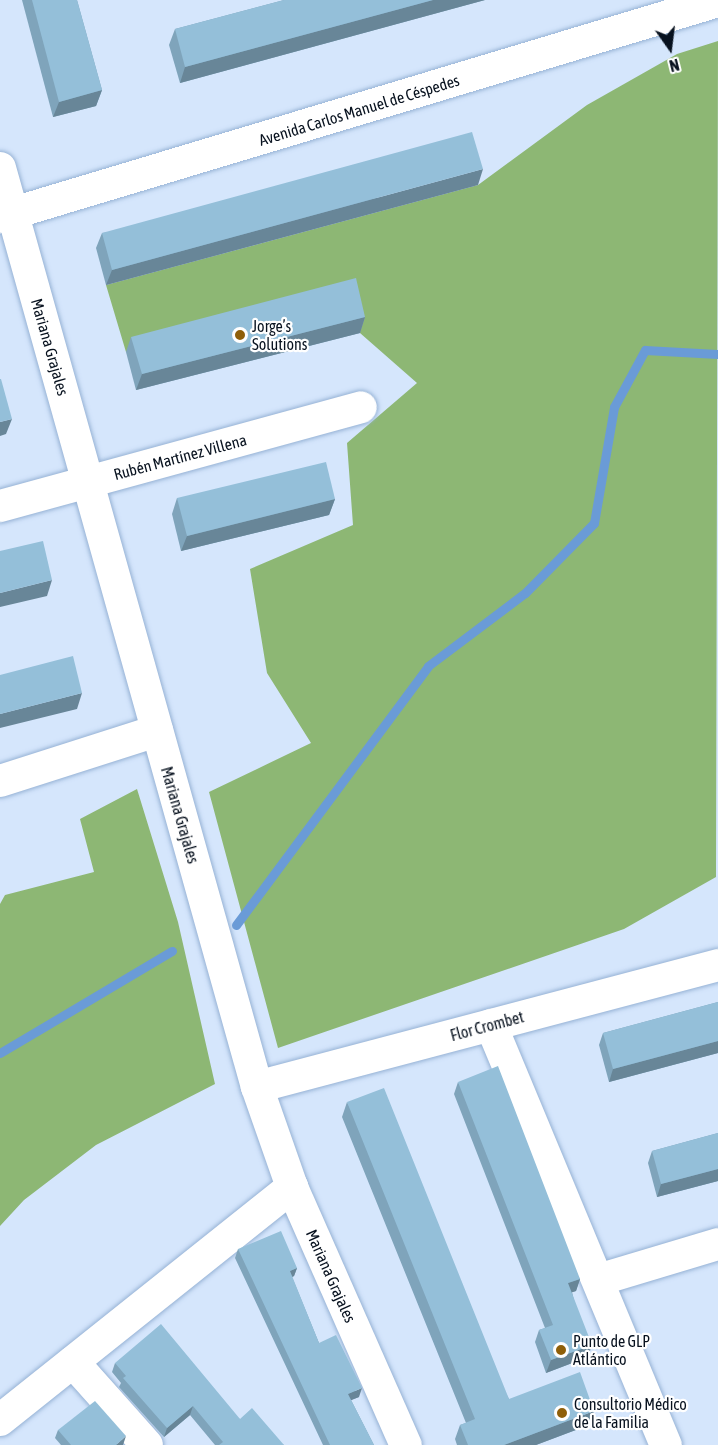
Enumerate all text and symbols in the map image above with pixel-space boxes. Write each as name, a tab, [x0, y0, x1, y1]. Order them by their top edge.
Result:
north arrow	[640, 18, 700, 78]
text: N	[668, 56, 681, 75]
street label: Avenida Carlos Manuel de Céspedes	[256, 70, 462, 150]
street label: Mariana Grajales	[27, 296, 73, 398]
place label: Jorge’s Solutions	[252, 316, 307, 354]
marker: Jorge’s Solutions	[233, 328, 247, 342]
street label: Rubén Martínez Villena	[111, 430, 249, 484]
street label: Mariana Grajales	[157, 764, 203, 866]
street label: Flor Crombet	[448, 1007, 526, 1045]
street label: Mariana Grajales	[302, 1226, 360, 1326]
place label: Punto de GLP Atlántico	[573, 1331, 650, 1369]
marker: Punto de GLP Atlántico	[554, 1343, 568, 1357]
place label: Consultorio Médico de la Familia	[574, 1394, 687, 1432]
marker: Consultorio Médico de la Familia	[555, 1406, 569, 1420]

